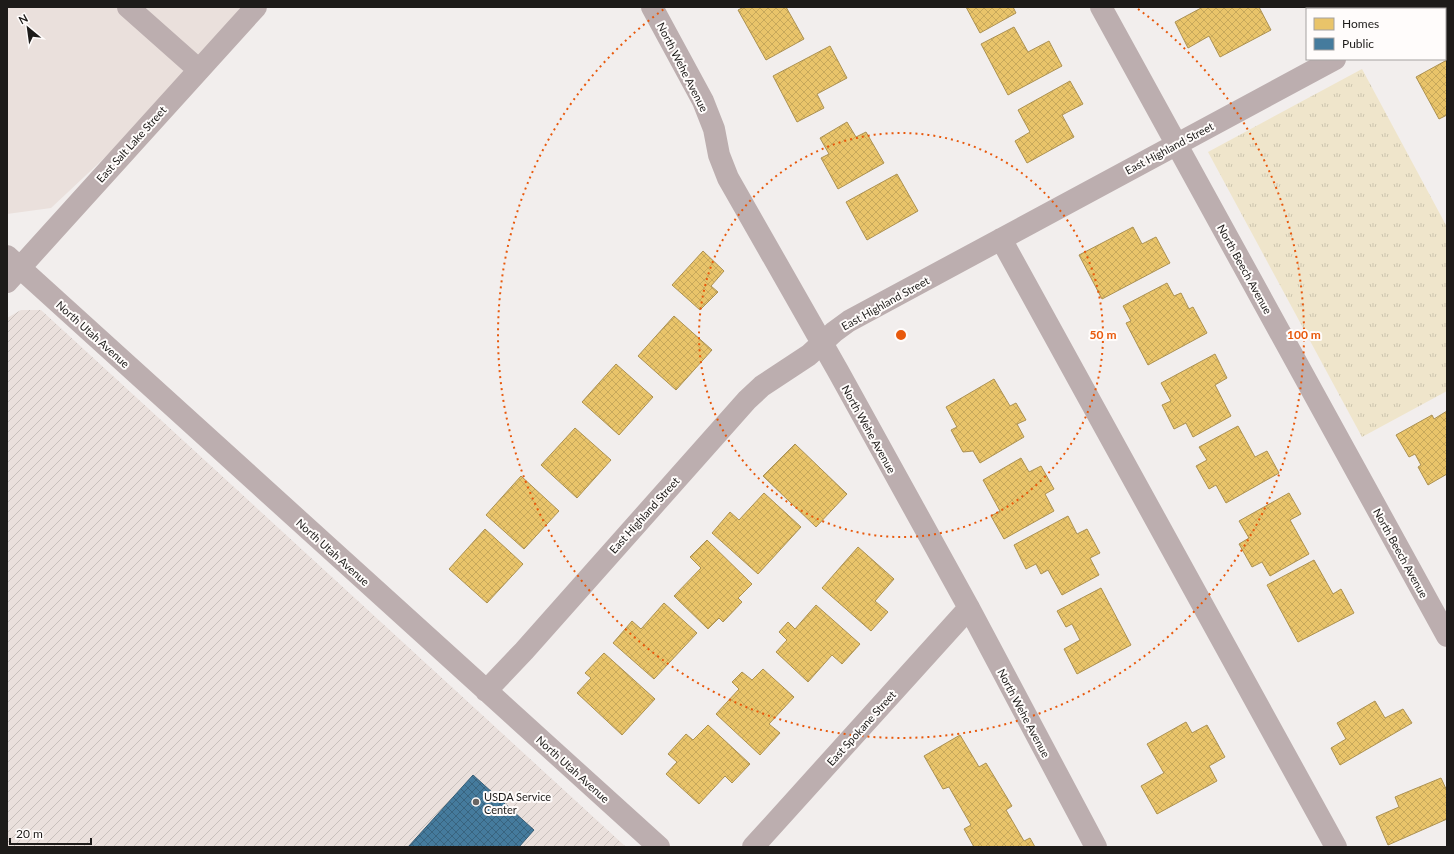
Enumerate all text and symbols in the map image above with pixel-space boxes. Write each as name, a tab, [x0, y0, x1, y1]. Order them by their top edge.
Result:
north arrow	[8, 8, 48, 48]
legend	[1306, 8, 1446, 60]
text: N	[16, 11, 30, 27]
text: Homes	[1342, 16, 1379, 31]
street label: North Wehe Avenue	[655, 20, 711, 114]
text: Public	[1342, 36, 1374, 51]
street label: East Salt Lake Street	[93, 103, 169, 185]
street label: East Highland Street	[1123, 119, 1215, 177]
street label: North Beech Avenue	[1215, 222, 1275, 316]
street label: East Highland Street	[839, 273, 931, 332]
street label: North Utah Avenue	[54, 298, 132, 370]
text: 50 m	[1090, 327, 1116, 342]
text: 100 m	[1287, 327, 1321, 342]
centre of rings	[894, 328, 908, 342]
street label: North Wehe Avenue	[839, 383, 899, 475]
street label: East Highland Street	[606, 474, 682, 556]
street label: North Beech Avenue	[1371, 506, 1431, 600]
street label: North Utah Avenue	[294, 516, 372, 588]
street label: North Wehe Avenue	[995, 666, 1053, 760]
street label: East Spokane Street	[824, 688, 898, 768]
street label: North Utah Avenue	[534, 733, 612, 805]
place label: USDA Service Center	[484, 790, 551, 816]
marker: USDA Service Center	[471, 797, 481, 807]
scale bar	[10, 820, 91, 846]
text: 20 m	[16, 826, 43, 841]

